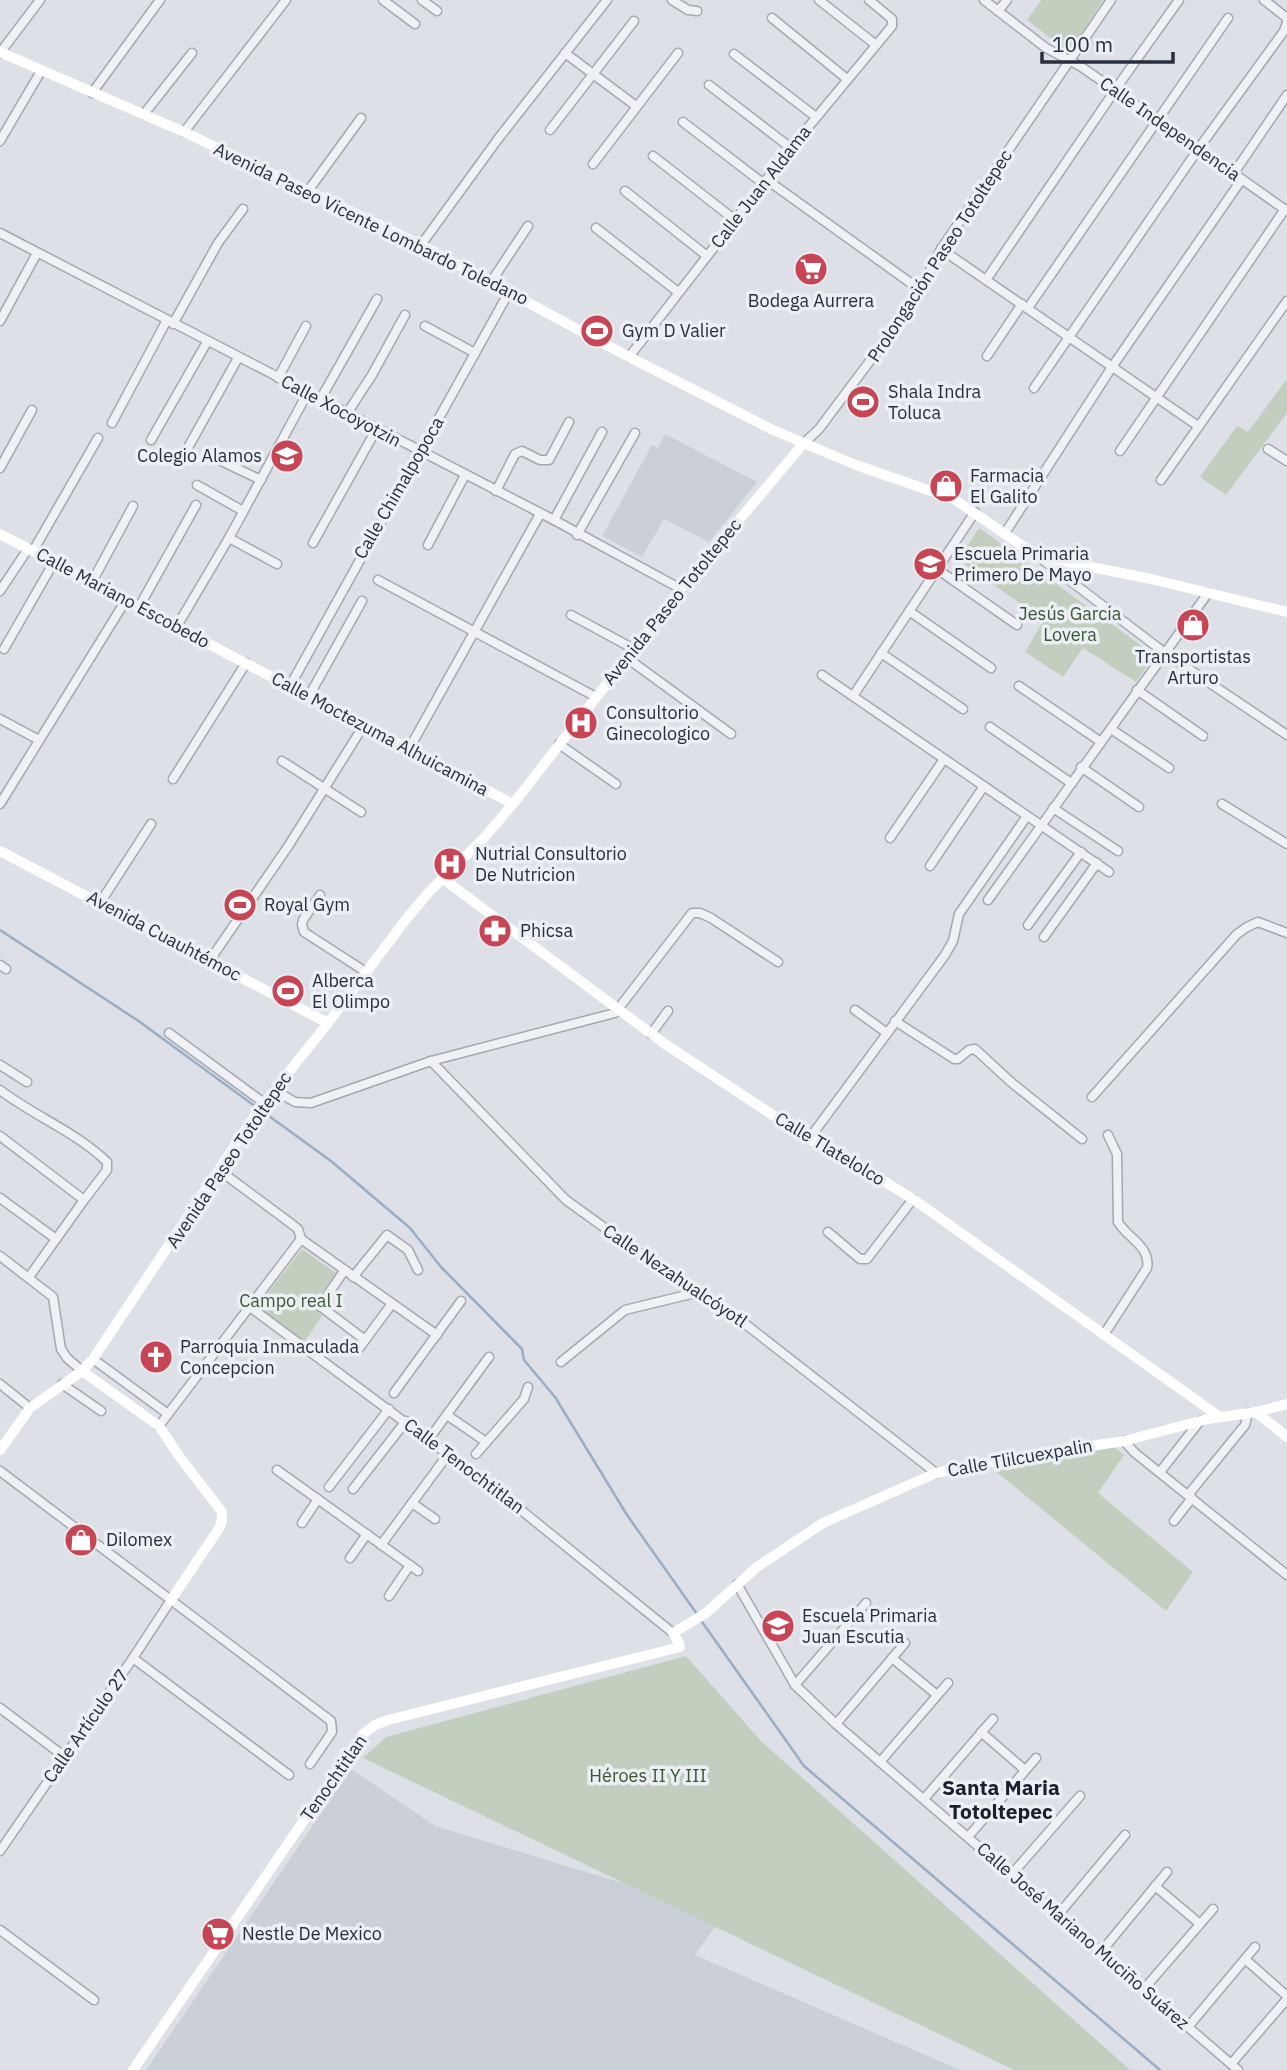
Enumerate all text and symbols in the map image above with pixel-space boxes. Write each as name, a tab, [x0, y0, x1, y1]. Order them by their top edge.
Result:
scale bar	[1042, 21, 1173, 65]
text: 100 m	[1052, 30, 1113, 58]
street label: Calle Independencia	[1095, 71, 1245, 186]
street label: Calle Juan Aldama	[705, 120, 816, 253]
street label: Avenida Paseo Vicente Lombardo Toledano	[210, 137, 532, 310]
street label: Prolongación Paseo Totoltepec	[862, 145, 1017, 366]
supermarket icon: Bodega Aurrera	[792, 250, 830, 288]
place label: Bodega Aurrera	[748, 289, 875, 312]
sports icon: Gym D Valier	[578, 312, 616, 350]
place label: Gym D Valier	[622, 319, 726, 342]
street label: Calle Xocoyotzin	[277, 369, 405, 452]
place label: Shala Indra Toluca	[888, 380, 981, 424]
sports icon: Shala Indra Toluca	[844, 383, 882, 421]
street label: Calle Chimalpopoca	[348, 412, 449, 563]
school or university icon: Colegio Alamos	[268, 437, 306, 475]
place label: Colegio Alamos	[137, 444, 262, 467]
place label: Farmacia El Galito	[970, 464, 1044, 508]
shop icon: Farmacia El Galito	[927, 467, 965, 505]
street label: Avenida Paseo Totoltepec	[597, 514, 746, 690]
street label: Calle Mariano Escobedo	[33, 542, 214, 653]
place label: Escuela Primaria Primero De Mayo	[954, 542, 1092, 586]
school or university icon: Escuela Primaria Primero De Mayo	[911, 545, 949, 583]
park label: Jesús Garcia Lovera	[1019, 602, 1122, 646]
shop icon: Transportistas Arturo	[1174, 606, 1212, 644]
place label: Transportistas Arturo	[1135, 645, 1251, 689]
street label: Calle Moctezuma Alhuicamina	[268, 666, 493, 801]
place label: Consultorio Ginecologico	[606, 701, 710, 745]
hospital icon: Consultorio Ginecologico	[562, 704, 600, 742]
place label: Nutrial Consultorio De Nutricion	[475, 842, 627, 886]
hospital icon: Nutrial Consultorio De Nutricion	[431, 845, 469, 883]
street label: Avenida Cuauhtémoc	[83, 885, 245, 986]
sports icon: Royal Gym	[221, 886, 259, 924]
place label: Royal Gym	[264, 893, 350, 916]
pharmacy icon: Phicsa	[476, 912, 514, 950]
place label: Phicsa	[520, 919, 573, 942]
place label: Alberca El Olimpo	[312, 969, 390, 1013]
sports icon: Alberca El Olimpo	[269, 972, 307, 1010]
street label: Avenida Paseo Totoltepec	[161, 1067, 296, 1252]
street label: Calle Tlatelolco	[771, 1107, 890, 1190]
street label: Calle Nezahualcóyotl	[599, 1219, 752, 1332]
park label: Campo real I	[239, 1289, 343, 1312]
place label: Parroquia Inmaculada Concepcion	[180, 1335, 360, 1379]
church icon: Parroquia Inmaculada Concepcion	[137, 1338, 175, 1376]
street label: Calle Tenochtitlan	[399, 1413, 529, 1518]
street label: Calle Tlilcuexpalin	[946, 1433, 1094, 1482]
shop icon: Dilomex	[62, 1521, 100, 1559]
place label: Dilomex	[106, 1528, 172, 1551]
place label: Escuela Primaria Juan Escutia	[802, 1604, 937, 1648]
school or university icon: Escuela Primaria Juan Escutia	[759, 1607, 797, 1645]
street label: Calle Artículo 27	[38, 1664, 133, 1787]
street label: Tenochtitlan	[295, 1730, 372, 1825]
park label: Héroes II Y III	[589, 1764, 707, 1787]
district label: Santa Maria Totoltepec	[942, 1773, 1060, 1825]
street label: Calle José Mariano Muciño Suárez	[972, 1837, 1194, 2034]
supermarket icon: Nestle De Mexico	[199, 1915, 237, 1953]
place label: Nestle De Mexico	[242, 1922, 382, 1945]

